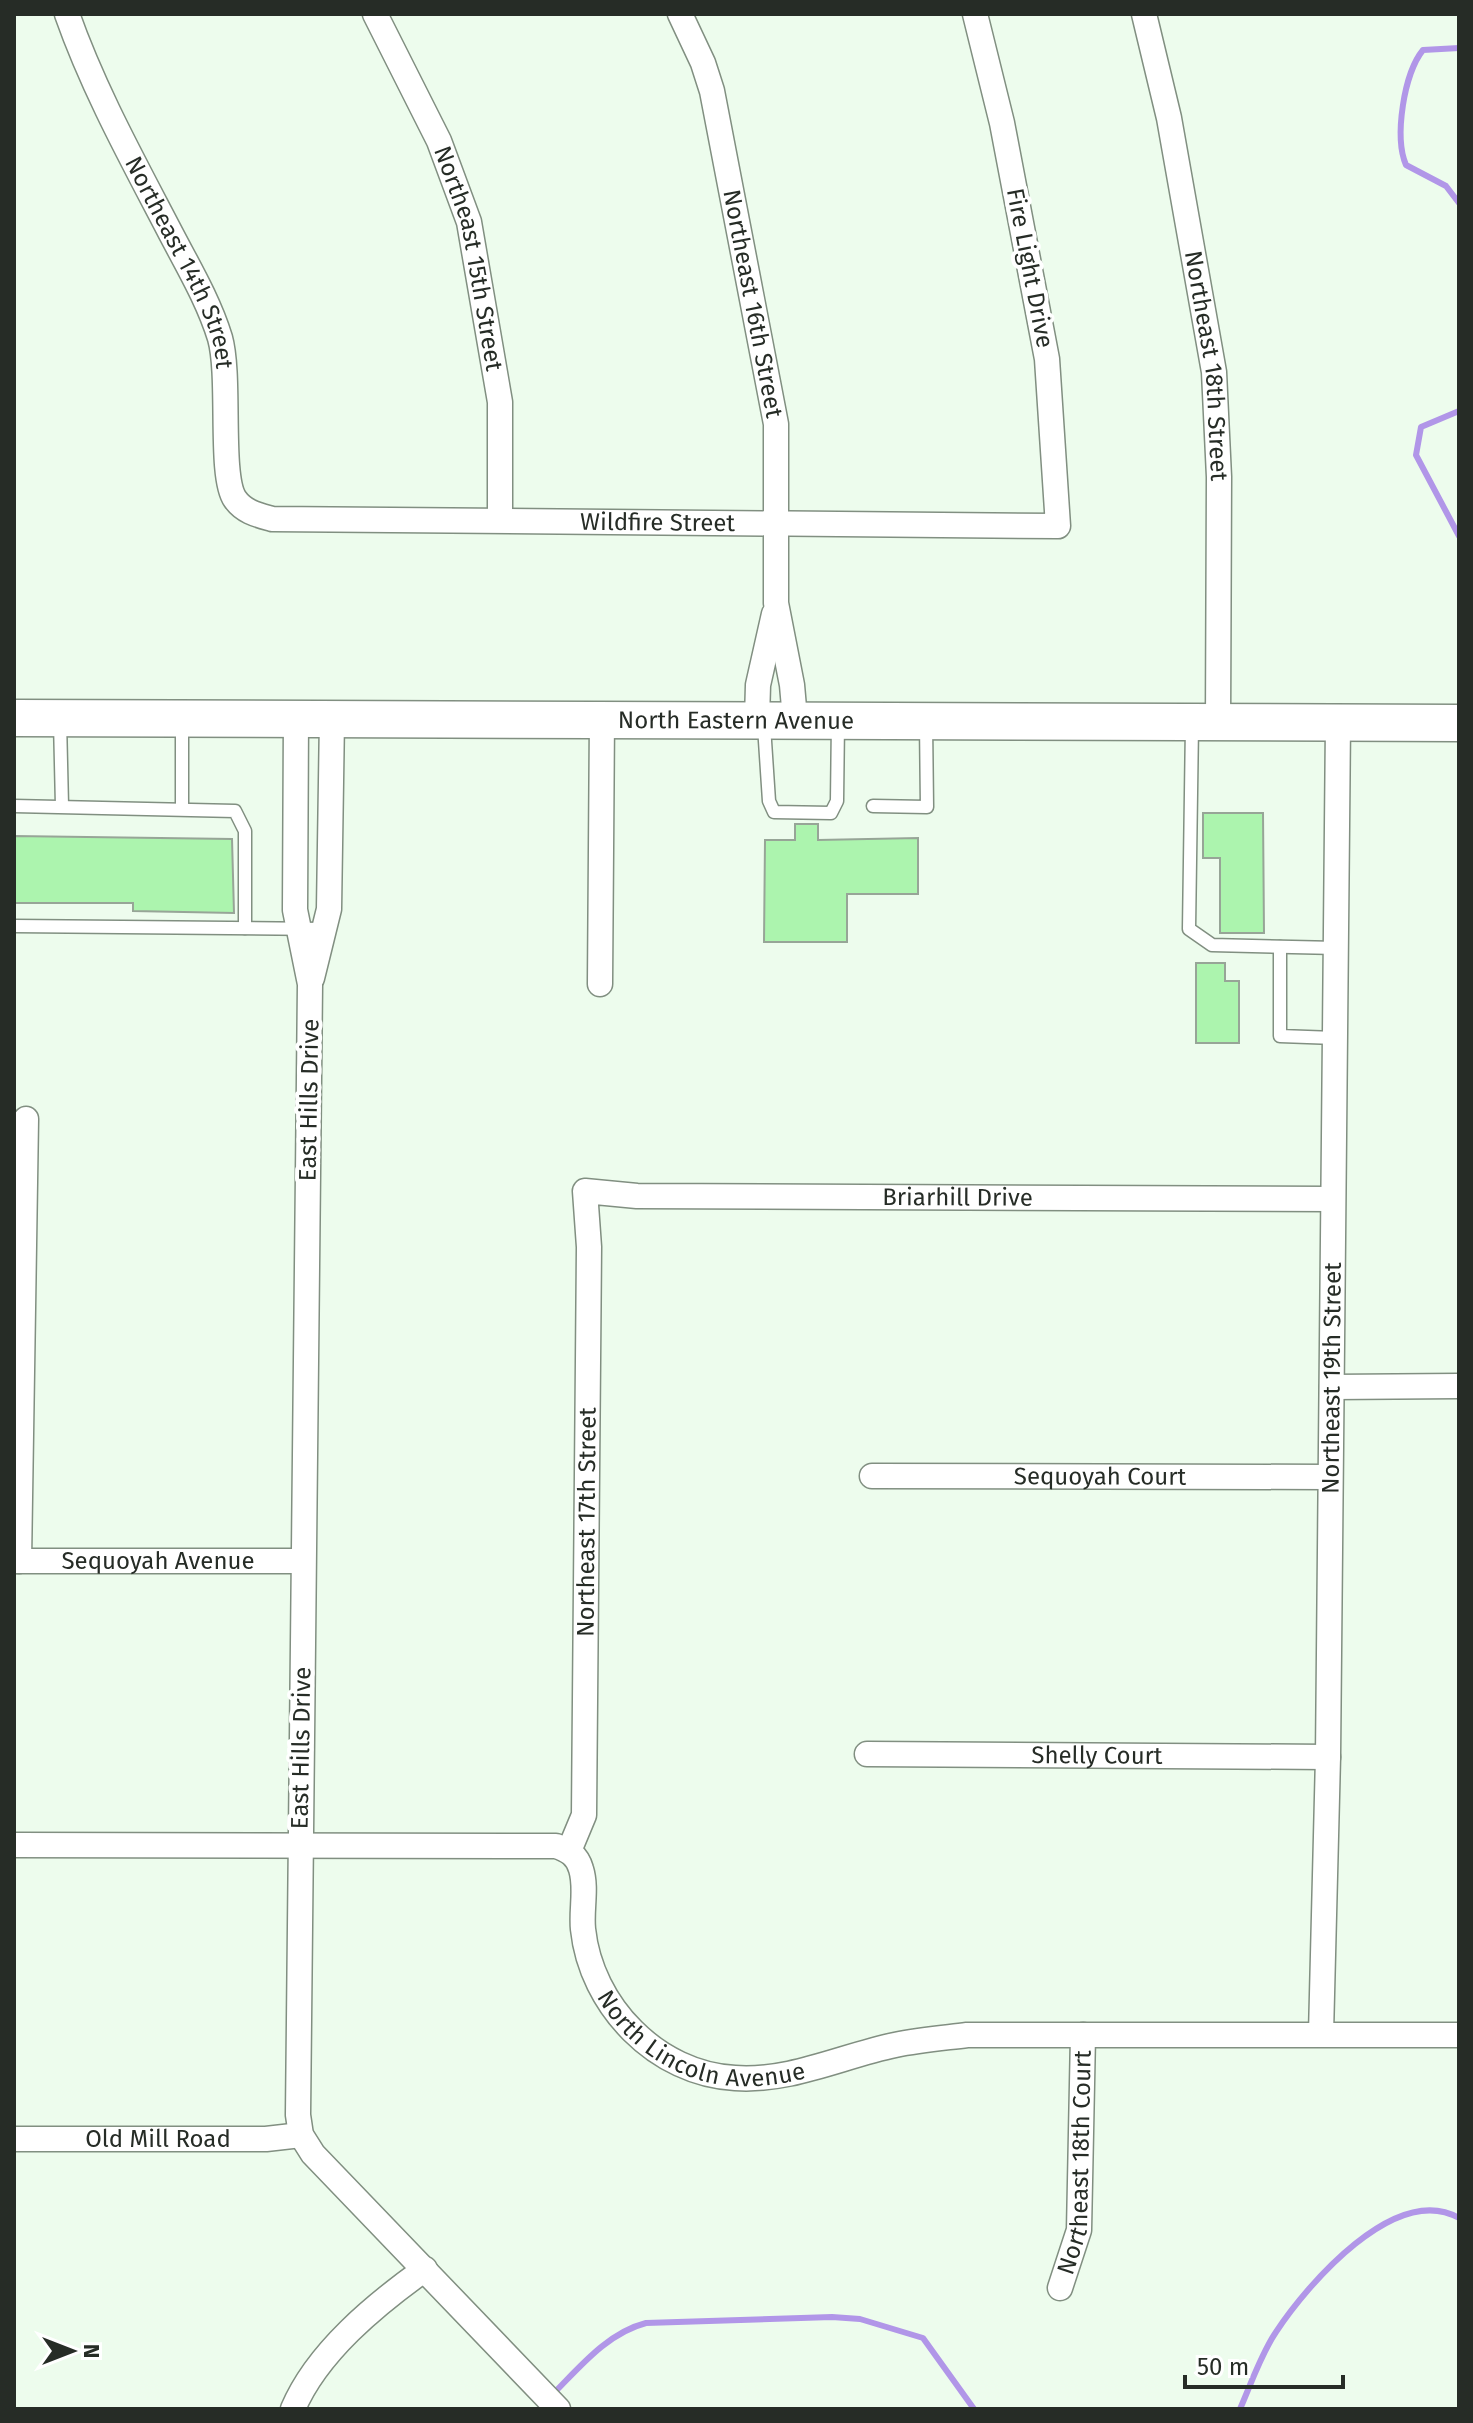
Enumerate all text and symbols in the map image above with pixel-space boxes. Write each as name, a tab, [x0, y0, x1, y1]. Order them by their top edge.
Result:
street label: Northeast 15th Street	[428, 142, 508, 373]
street label: Northeast 14th Street	[119, 152, 238, 370]
street label: Fire Light Drive	[1001, 186, 1059, 350]
street label: Northeast 16th Street	[717, 187, 789, 420]
street label: Northeast 18th Street	[1179, 248, 1233, 482]
street label: Wildfire Street	[580, 508, 736, 537]
street label: North Eastern Avenue	[618, 706, 854, 735]
street label: East Hills Drive	[294, 1018, 324, 1182]
street label: Briarhill Drive	[882, 1183, 1033, 1212]
street label: Northeast 19th Street	[1317, 1262, 1347, 1494]
street label: Northeast 17th Street	[572, 1407, 602, 1637]
street label: Sequoyah Court	[1014, 1462, 1187, 1491]
street label: Sequoyah Avenue	[61, 1547, 255, 1575]
street label: East Hills Drive	[286, 1666, 316, 1830]
street label: Shelly Court	[1031, 1741, 1163, 1770]
street label: North Lincoln Avenue	[592, 1985, 808, 2092]
street label: Northeast 18th Court	[1051, 2049, 1097, 2278]
street label: Old Mill Road	[85, 2125, 231, 2153]
north arrow	[32, 2311, 112, 2391]
scale bar	[1185, 2339, 1343, 2389]
text: N	[78, 2344, 105, 2358]
text: 50 m	[1197, 2353, 1249, 2381]

